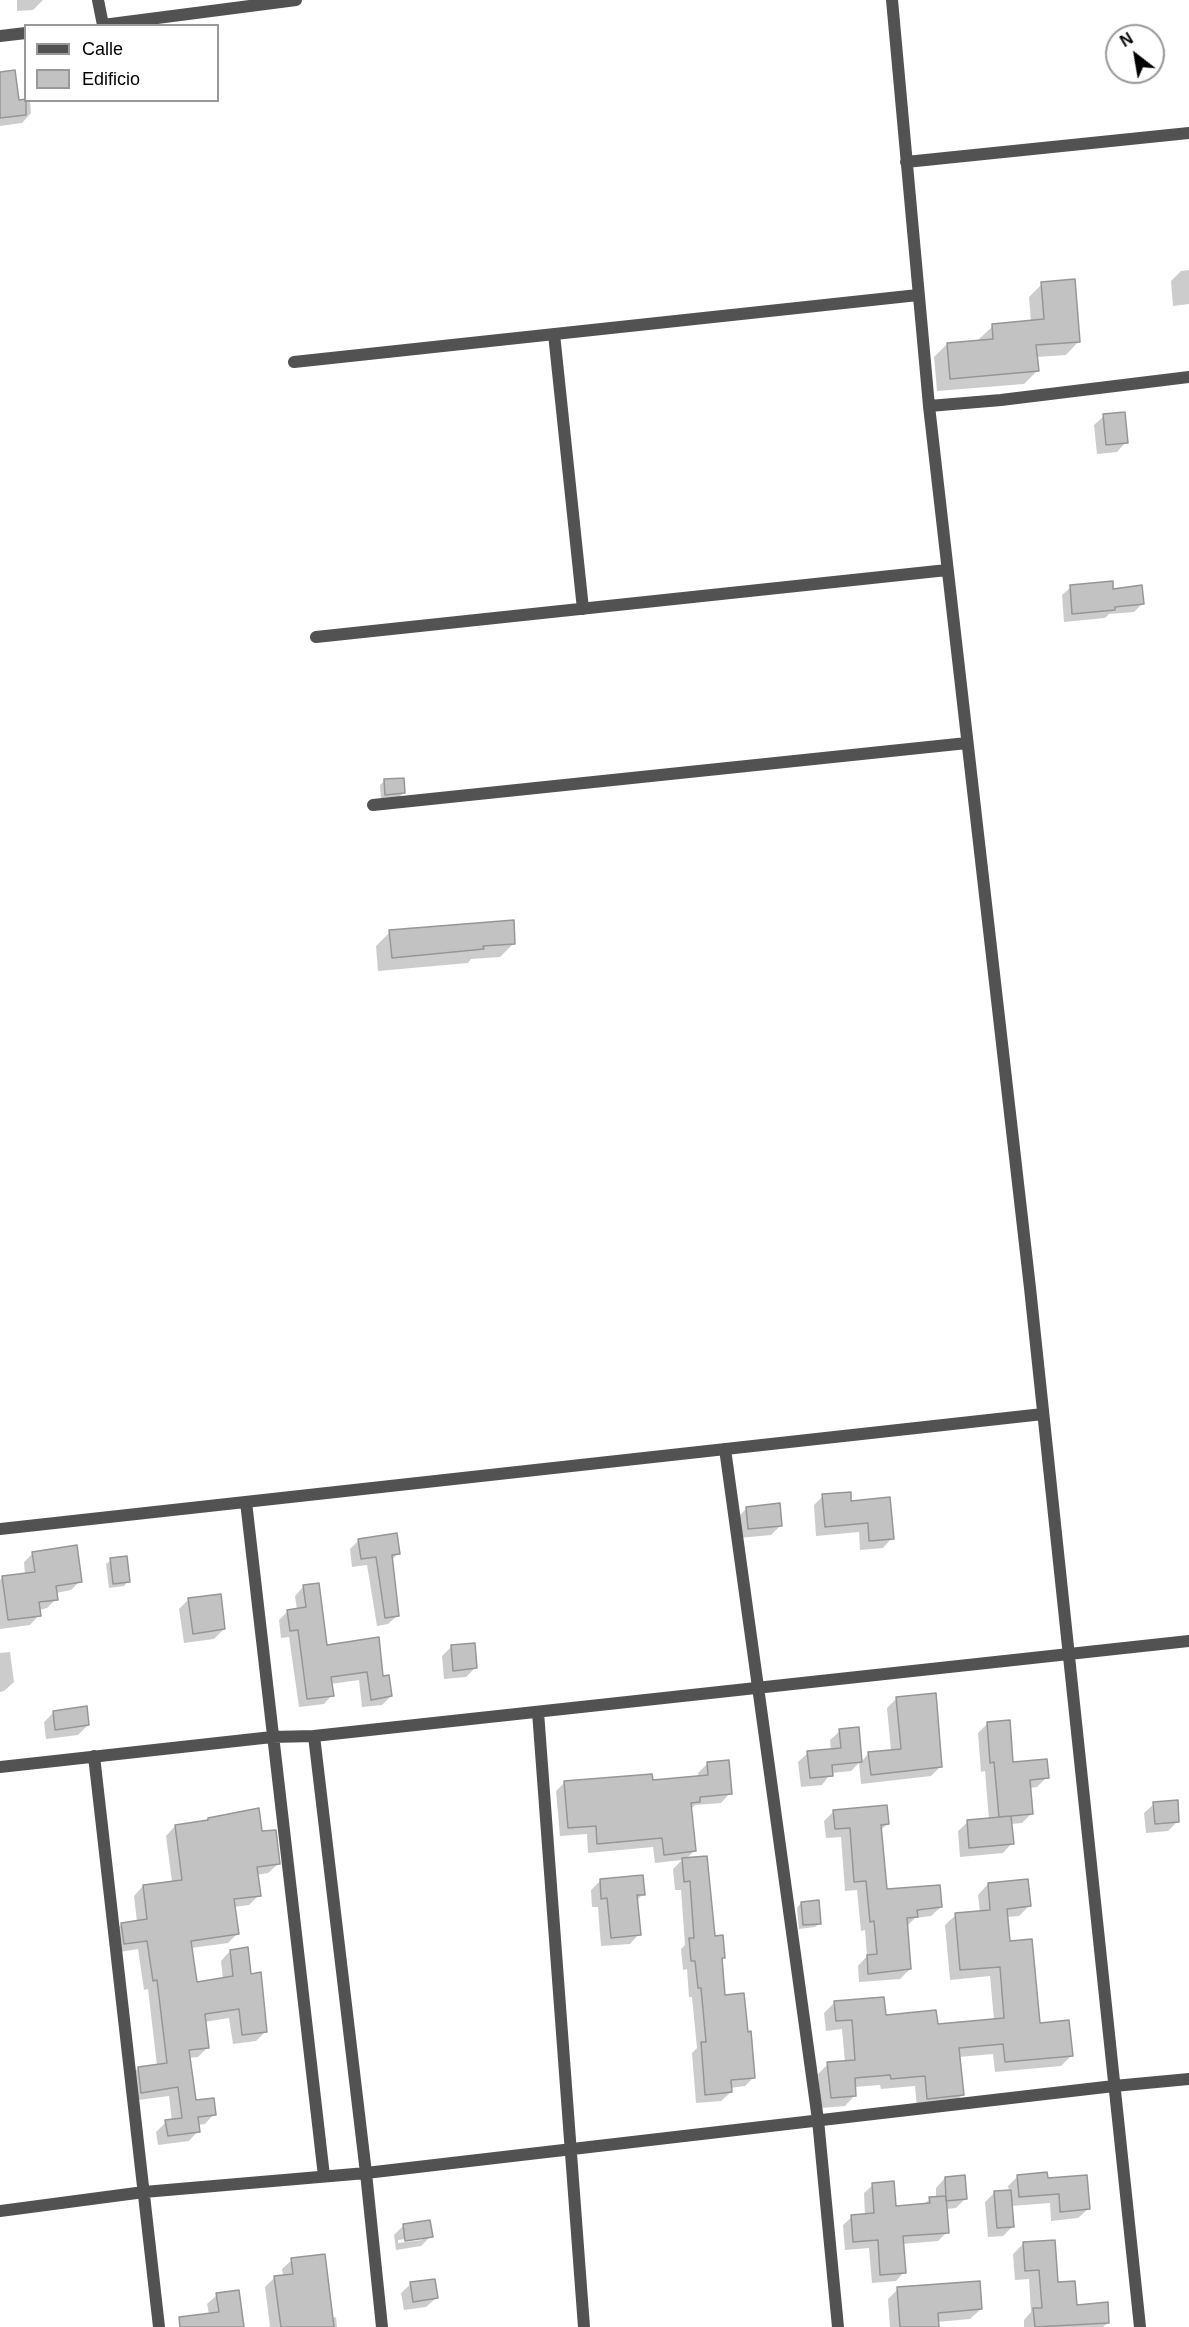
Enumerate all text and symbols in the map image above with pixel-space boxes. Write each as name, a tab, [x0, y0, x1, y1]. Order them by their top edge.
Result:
legend	[24, 24, 219, 102]
north arrow	[1105, 24, 1165, 84]
text: N	[1117, 30, 1136, 50]
text: Calle	[82, 39, 123, 59]
text: Edificio	[82, 69, 140, 89]

